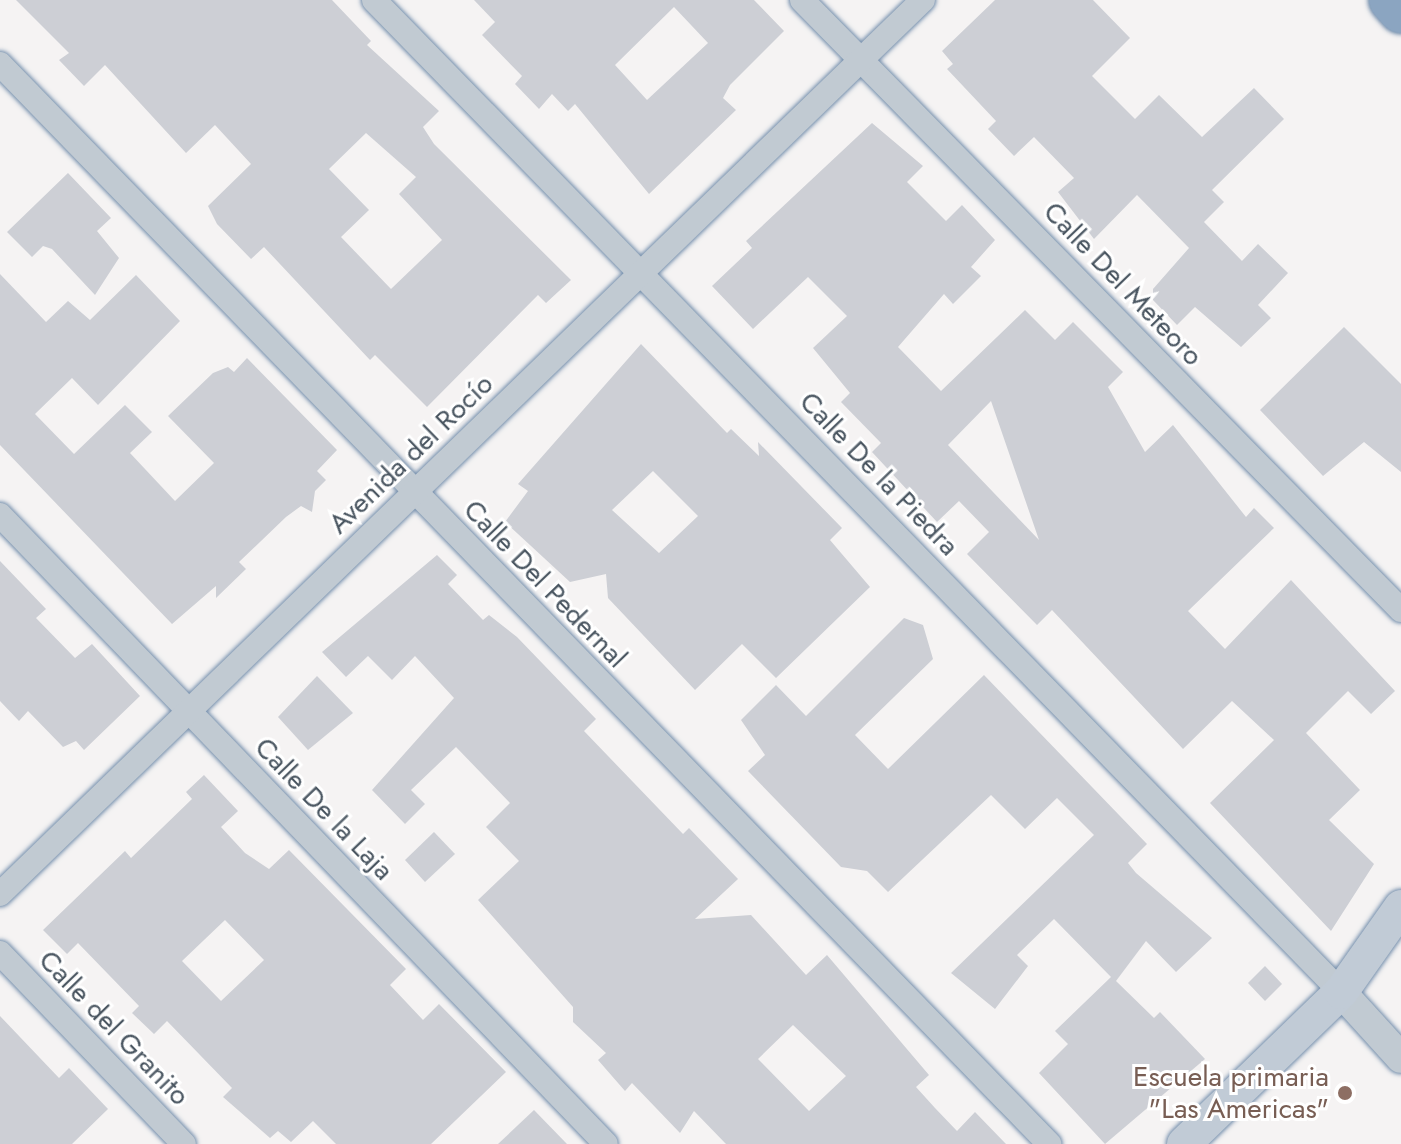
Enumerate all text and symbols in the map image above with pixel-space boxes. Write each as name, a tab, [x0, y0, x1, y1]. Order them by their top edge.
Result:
street label: Calle Del Meteoro	[1036, 195, 1210, 373]
street label: Avenida del Rocío	[322, 367, 500, 541]
street label: Calle De la Piedra	[792, 385, 966, 563]
street label: Calle Del Pedernal	[456, 493, 634, 675]
street label: Calle De la Laja	[248, 731, 400, 887]
street label: Calle del Granito	[32, 944, 196, 1112]
place label: Escuela primaria "Las Americas"	[1133, 1060, 1329, 1126]
marker: Escuela primaria "Las Americas"	[1336, 1084, 1354, 1102]

